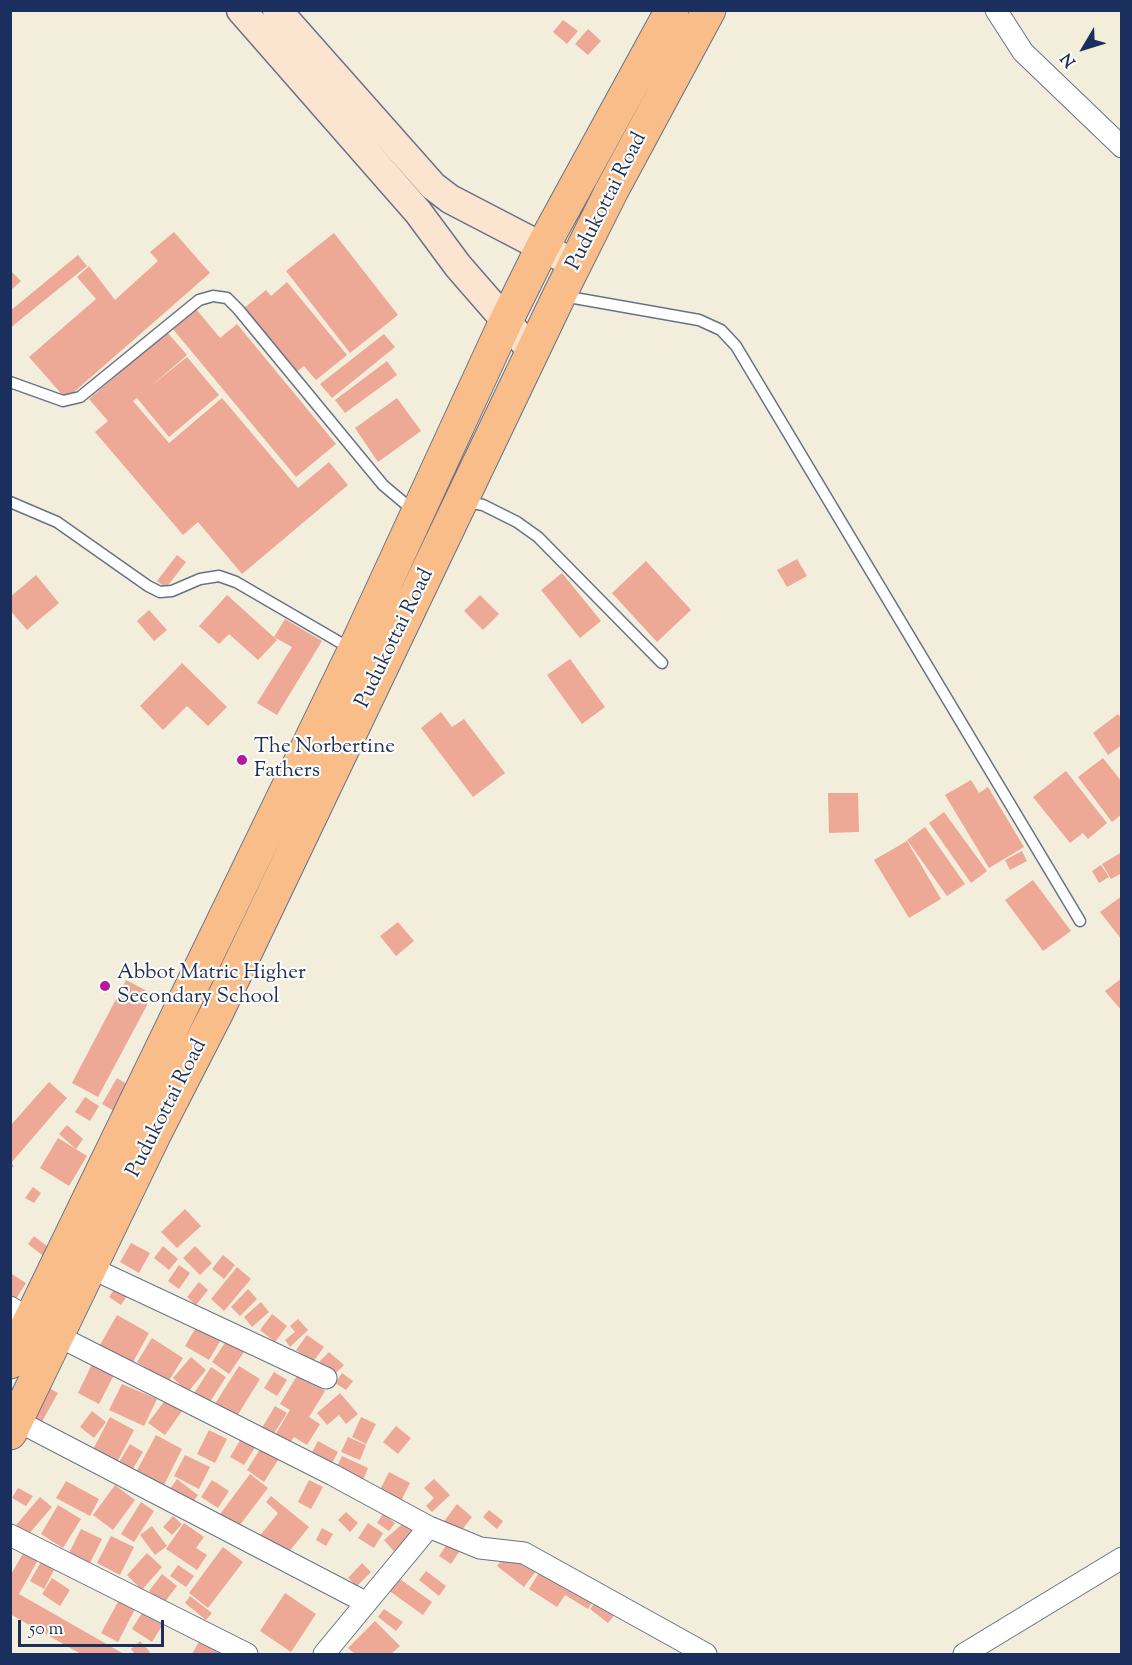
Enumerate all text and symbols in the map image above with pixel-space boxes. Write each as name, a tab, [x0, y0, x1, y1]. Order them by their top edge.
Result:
north arrow	[1054, 18, 1114, 78]
text: N	[1056, 47, 1082, 72]
street label: Pudukottai Road	[562, 129, 654, 275]
street label: Pudukottai Road	[351, 565, 441, 713]
place label: The Norbertine Fathers	[254, 735, 395, 785]
marker: The Norbertine Fathers	[235, 753, 249, 767]
place label: Abbot Matric Higher Secondary School	[117, 961, 306, 1011]
marker: Abbot Matric Higher Secondary School	[98, 979, 112, 993]
street label: Pudukottai Road	[122, 1036, 214, 1182]
scale bar	[21, 1608, 166, 1646]
text: 50 m	[29, 1617, 63, 1643]

